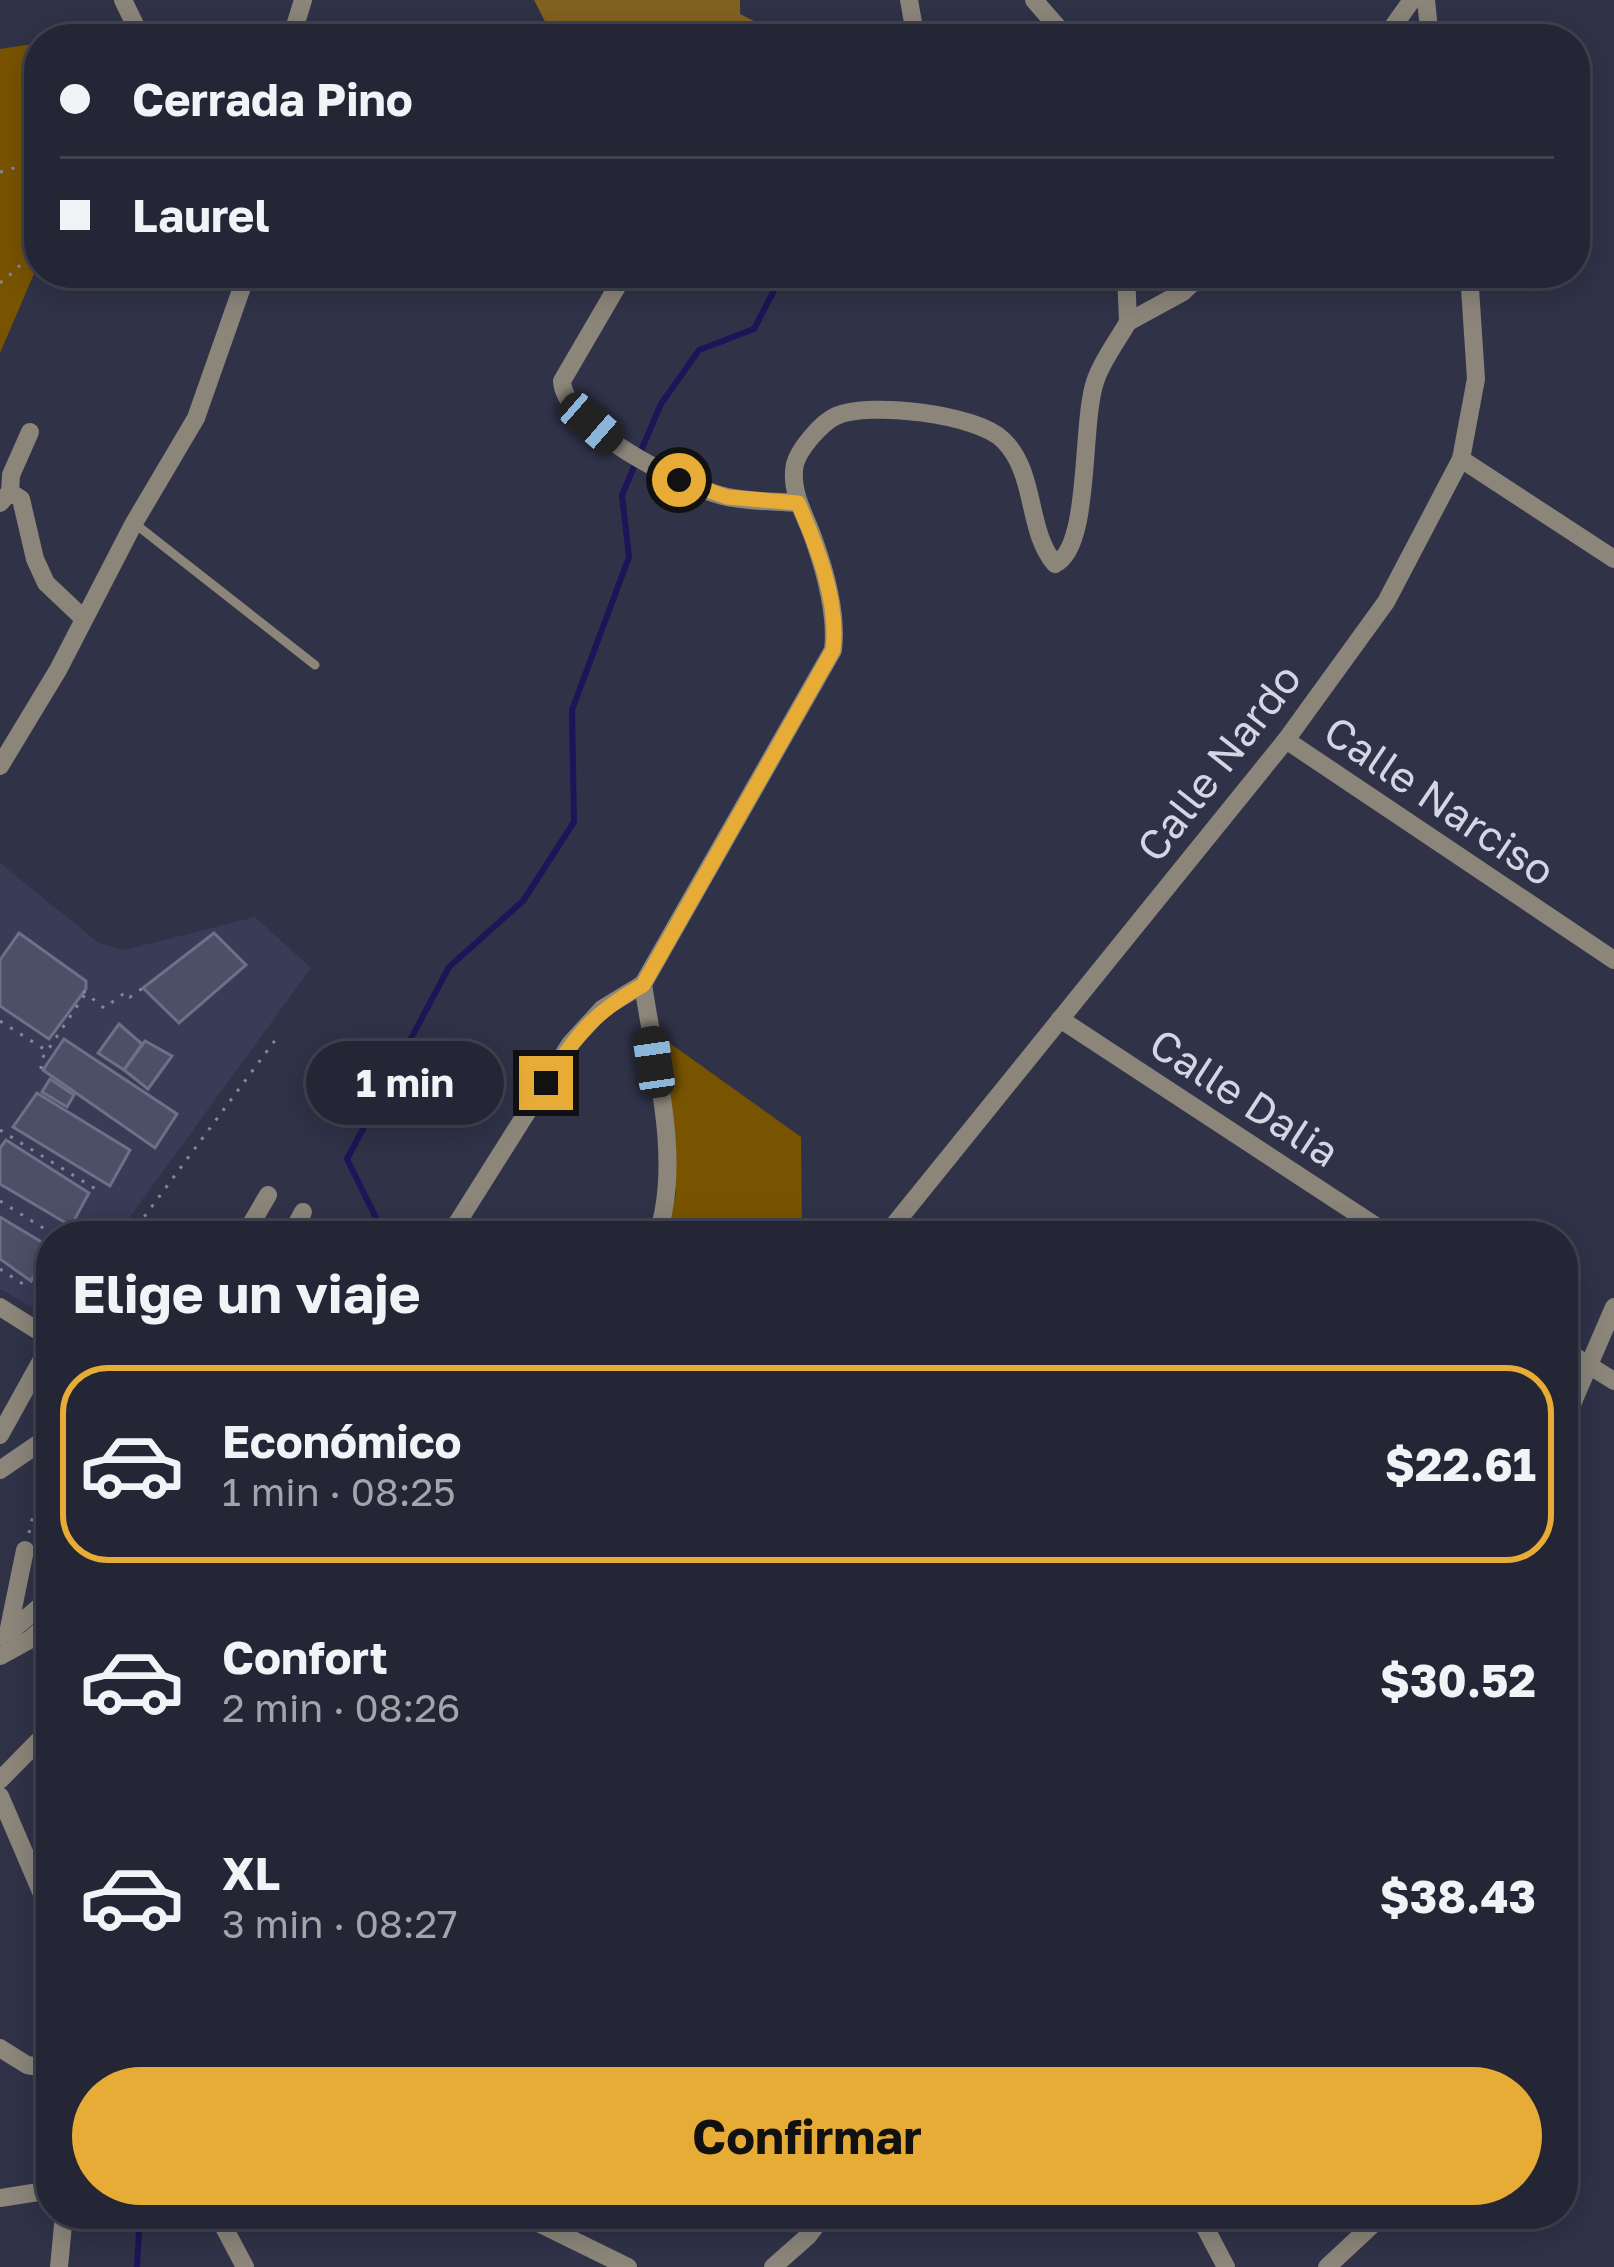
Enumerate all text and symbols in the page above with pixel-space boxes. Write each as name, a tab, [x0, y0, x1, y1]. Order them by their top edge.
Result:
text: Cerrada Pino	[132, 72, 413, 126]
text: Laurel	[132, 188, 269, 242]
car	[552, 386, 630, 460]
route start	[652, 453, 706, 507]
street label: Calle Nardo	[1126, 654, 1310, 870]
street label: Calle Narciso	[1315, 705, 1565, 895]
street label: Calle Dalia	[1141, 1017, 1349, 1177]
car	[631, 1024, 677, 1100]
callout: 1 min	[306, 1041, 504, 1125]
route end	[519, 1056, 573, 1110]
text: 1 min	[356, 1059, 454, 1106]
text: Elige un viaje	[72, 1260, 421, 1325]
icon: car	[78, 1410, 186, 1518]
text: Económico	[222, 1414, 462, 1468]
text: $22.61	[1385, 1437, 1536, 1491]
text: 1 min · 08:25	[222, 1468, 456, 1515]
icon: car	[78, 1626, 186, 1734]
text: Confort	[222, 1630, 388, 1684]
text: $30.52	[1380, 1653, 1536, 1707]
text: 2 min · 08:26	[222, 1684, 460, 1731]
icon: car	[78, 1842, 186, 1950]
text: XL	[222, 1846, 280, 1900]
text: $38.43	[1380, 1869, 1536, 1923]
text: 3 min · 08:27	[222, 1900, 458, 1947]
button: Confirmar	[72, 2067, 1542, 2205]

